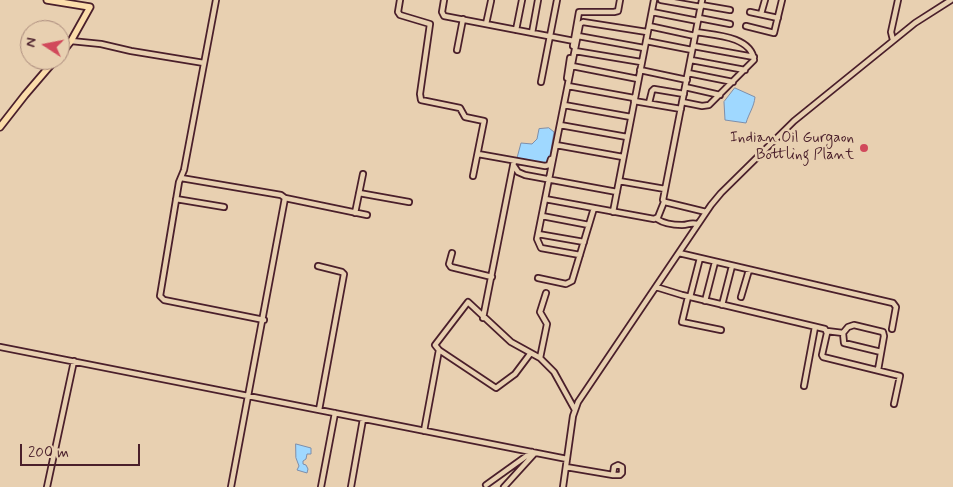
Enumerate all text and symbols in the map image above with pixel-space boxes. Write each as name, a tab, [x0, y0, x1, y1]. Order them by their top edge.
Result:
north arrow	[20, 20, 70, 70]
text: N	[22, 36, 41, 49]
place label: Indian Oil Gurgaon Bottling Plant	[730, 130, 854, 165]
marker: Indian Oil Gurgaon Bottling Plant	[858, 142, 870, 154]
scale bar	[22, 434, 142, 466]
text: 200 m	[28, 443, 69, 463]

